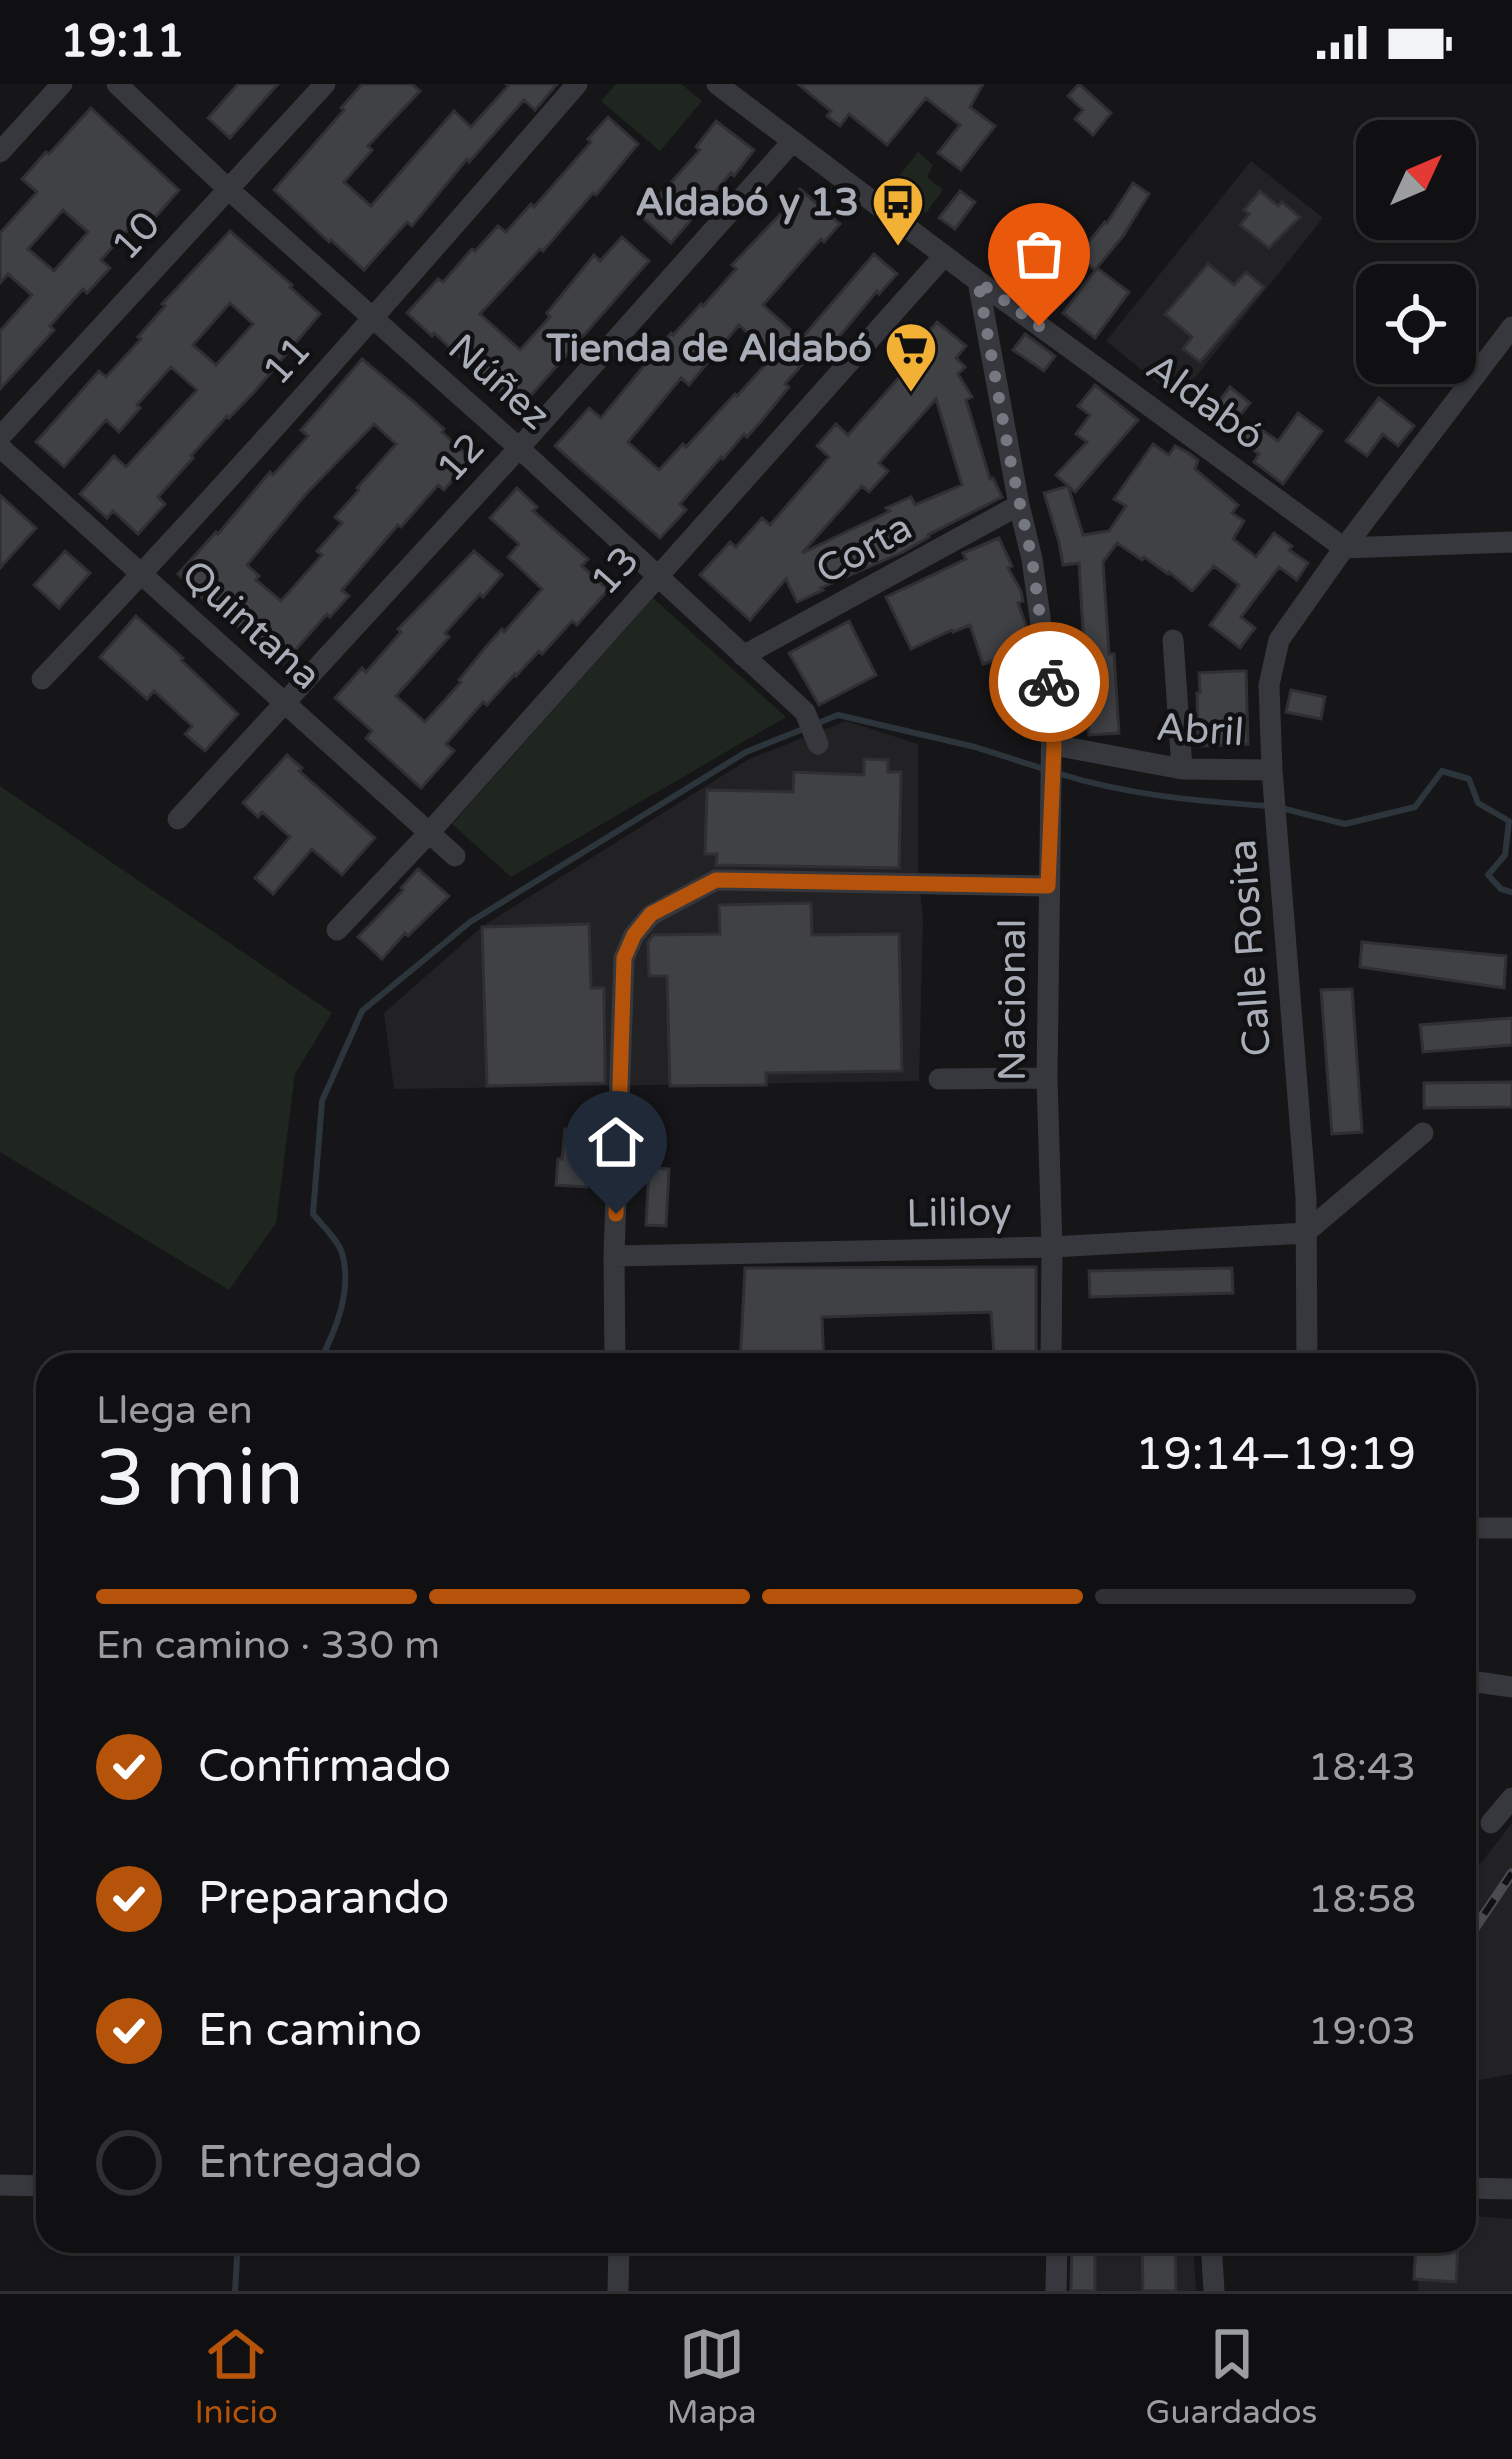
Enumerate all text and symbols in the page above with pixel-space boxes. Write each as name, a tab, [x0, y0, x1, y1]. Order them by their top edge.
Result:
text: 19:11	[60, 15, 185, 69]
north arrow	[1356, 120, 1476, 240]
map controls	[1356, 120, 1476, 384]
bus stop icon: Aldabó y 13	[870, 174, 926, 248]
place label: Aldabó y 13	[635, 179, 859, 226]
street label: 10	[102, 202, 170, 270]
pin	[988, 203, 1090, 326]
icon: bag	[1006, 221, 1072, 287]
button: locate	[1356, 264, 1476, 384]
supermarket icon: Tienda de Aldabó	[883, 320, 939, 394]
street label: Núñez	[439, 324, 559, 440]
place label: Tienda de Aldabó	[545, 325, 872, 372]
street label: 11	[253, 327, 321, 395]
street label: Aldabó	[1137, 344, 1273, 460]
street label: 12	[427, 424, 495, 492]
street label: Corta	[808, 504, 920, 594]
street label: 13	[581, 537, 649, 605]
street label: Quintana	[172, 550, 330, 700]
courier	[989, 622, 1109, 742]
icon: bike	[1016, 649, 1082, 715]
street label: Abril	[1155, 703, 1245, 757]
street label: Calle Rosita	[1219, 838, 1281, 1058]
street label: Nacional	[989, 919, 1036, 1081]
pin	[565, 1091, 667, 1214]
icon: home	[583, 1109, 649, 1175]
street label: Lililoy	[906, 1189, 1012, 1237]
text: Llega en	[96, 1387, 253, 1434]
text: 19:14–19:19	[1135, 1428, 1416, 1482]
text: 3 min	[96, 1432, 304, 1526]
text: En camino · 330 m	[96, 1622, 440, 1669]
icon: check	[96, 1734, 162, 1800]
text: Confirmado	[198, 1740, 451, 1794]
text: 18:43	[1308, 1744, 1416, 1791]
icon: check	[96, 1866, 162, 1932]
text: Preparando	[198, 1872, 449, 1926]
text: 18:58	[1308, 1876, 1416, 1923]
icon: check	[96, 1998, 162, 2064]
text: En camino	[198, 2004, 422, 2058]
text: 19:03	[1308, 2008, 1416, 2055]
text: Entregado	[198, 2136, 422, 2190]
tab: Inicio	[195, 2321, 278, 2432]
tab: Mapa	[667, 2321, 757, 2432]
tab: Guardados	[1146, 2321, 1317, 2432]

